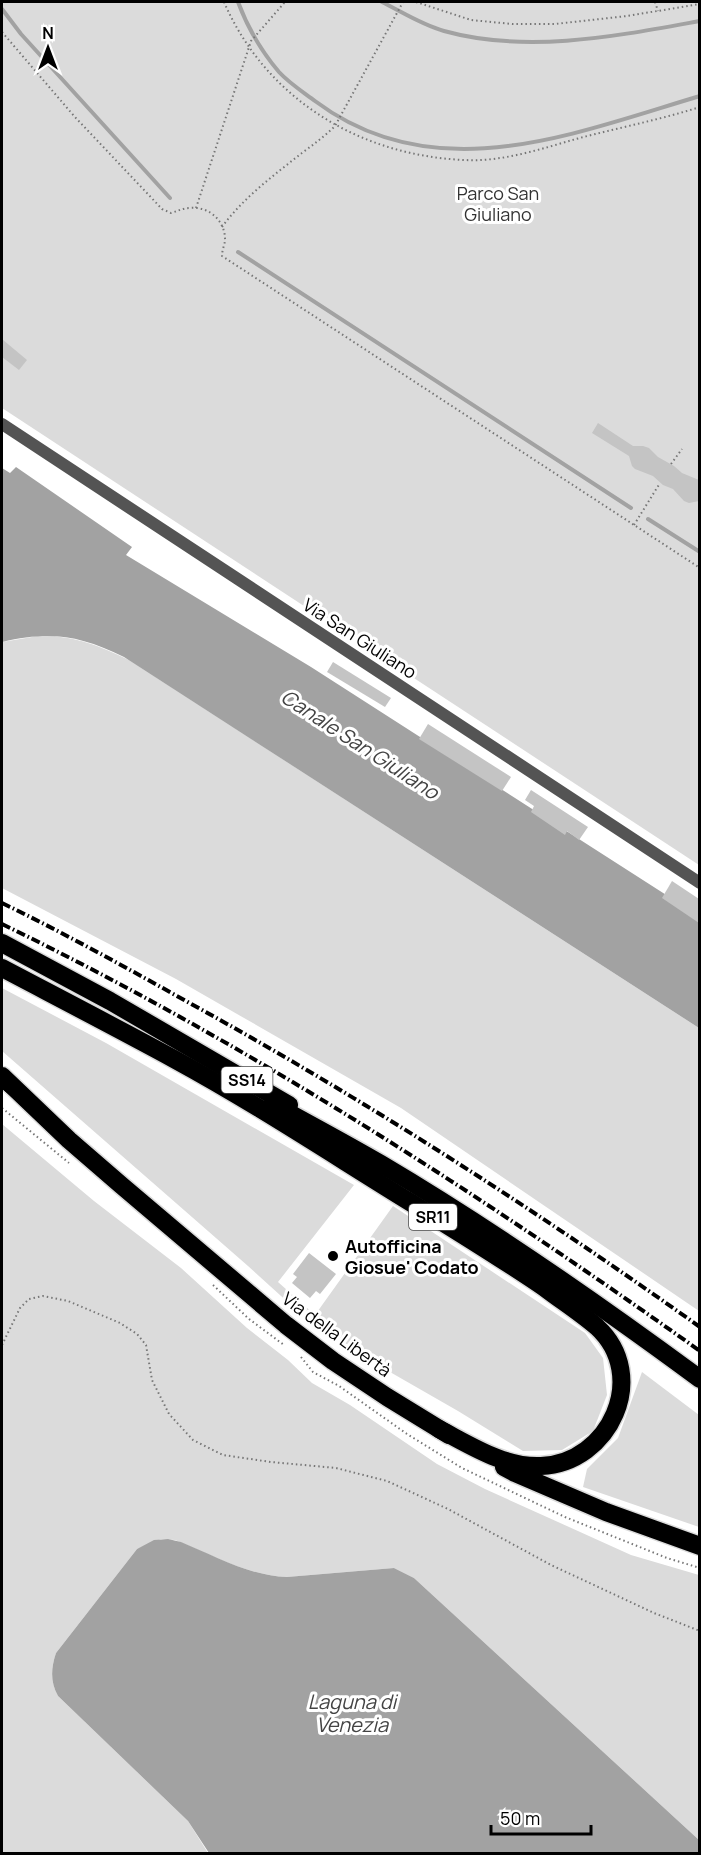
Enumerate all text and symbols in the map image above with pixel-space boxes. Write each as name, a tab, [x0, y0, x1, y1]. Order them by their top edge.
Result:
north arrow	[18, 18, 78, 78]
text: N	[42, 22, 54, 44]
park label: Parco San Giuliano	[457, 181, 539, 226]
street label: Via San Giuliano	[299, 592, 421, 684]
water label: Canale San Giuliano	[276, 683, 445, 806]
road number: SS14	[222, 1067, 272, 1093]
road number: SR11	[409, 1204, 457, 1230]
place label: Autofficina Giosue' Codato	[345, 1234, 479, 1279]
marker: Autofficina Giosue' Codato	[326, 1249, 340, 1263]
street label: Via della Libertà	[277, 1286, 397, 1382]
water label: Laguna di Venezia	[308, 1688, 399, 1738]
scale bar	[491, 1798, 592, 1836]
text: 50 m	[500, 1806, 540, 1830]

